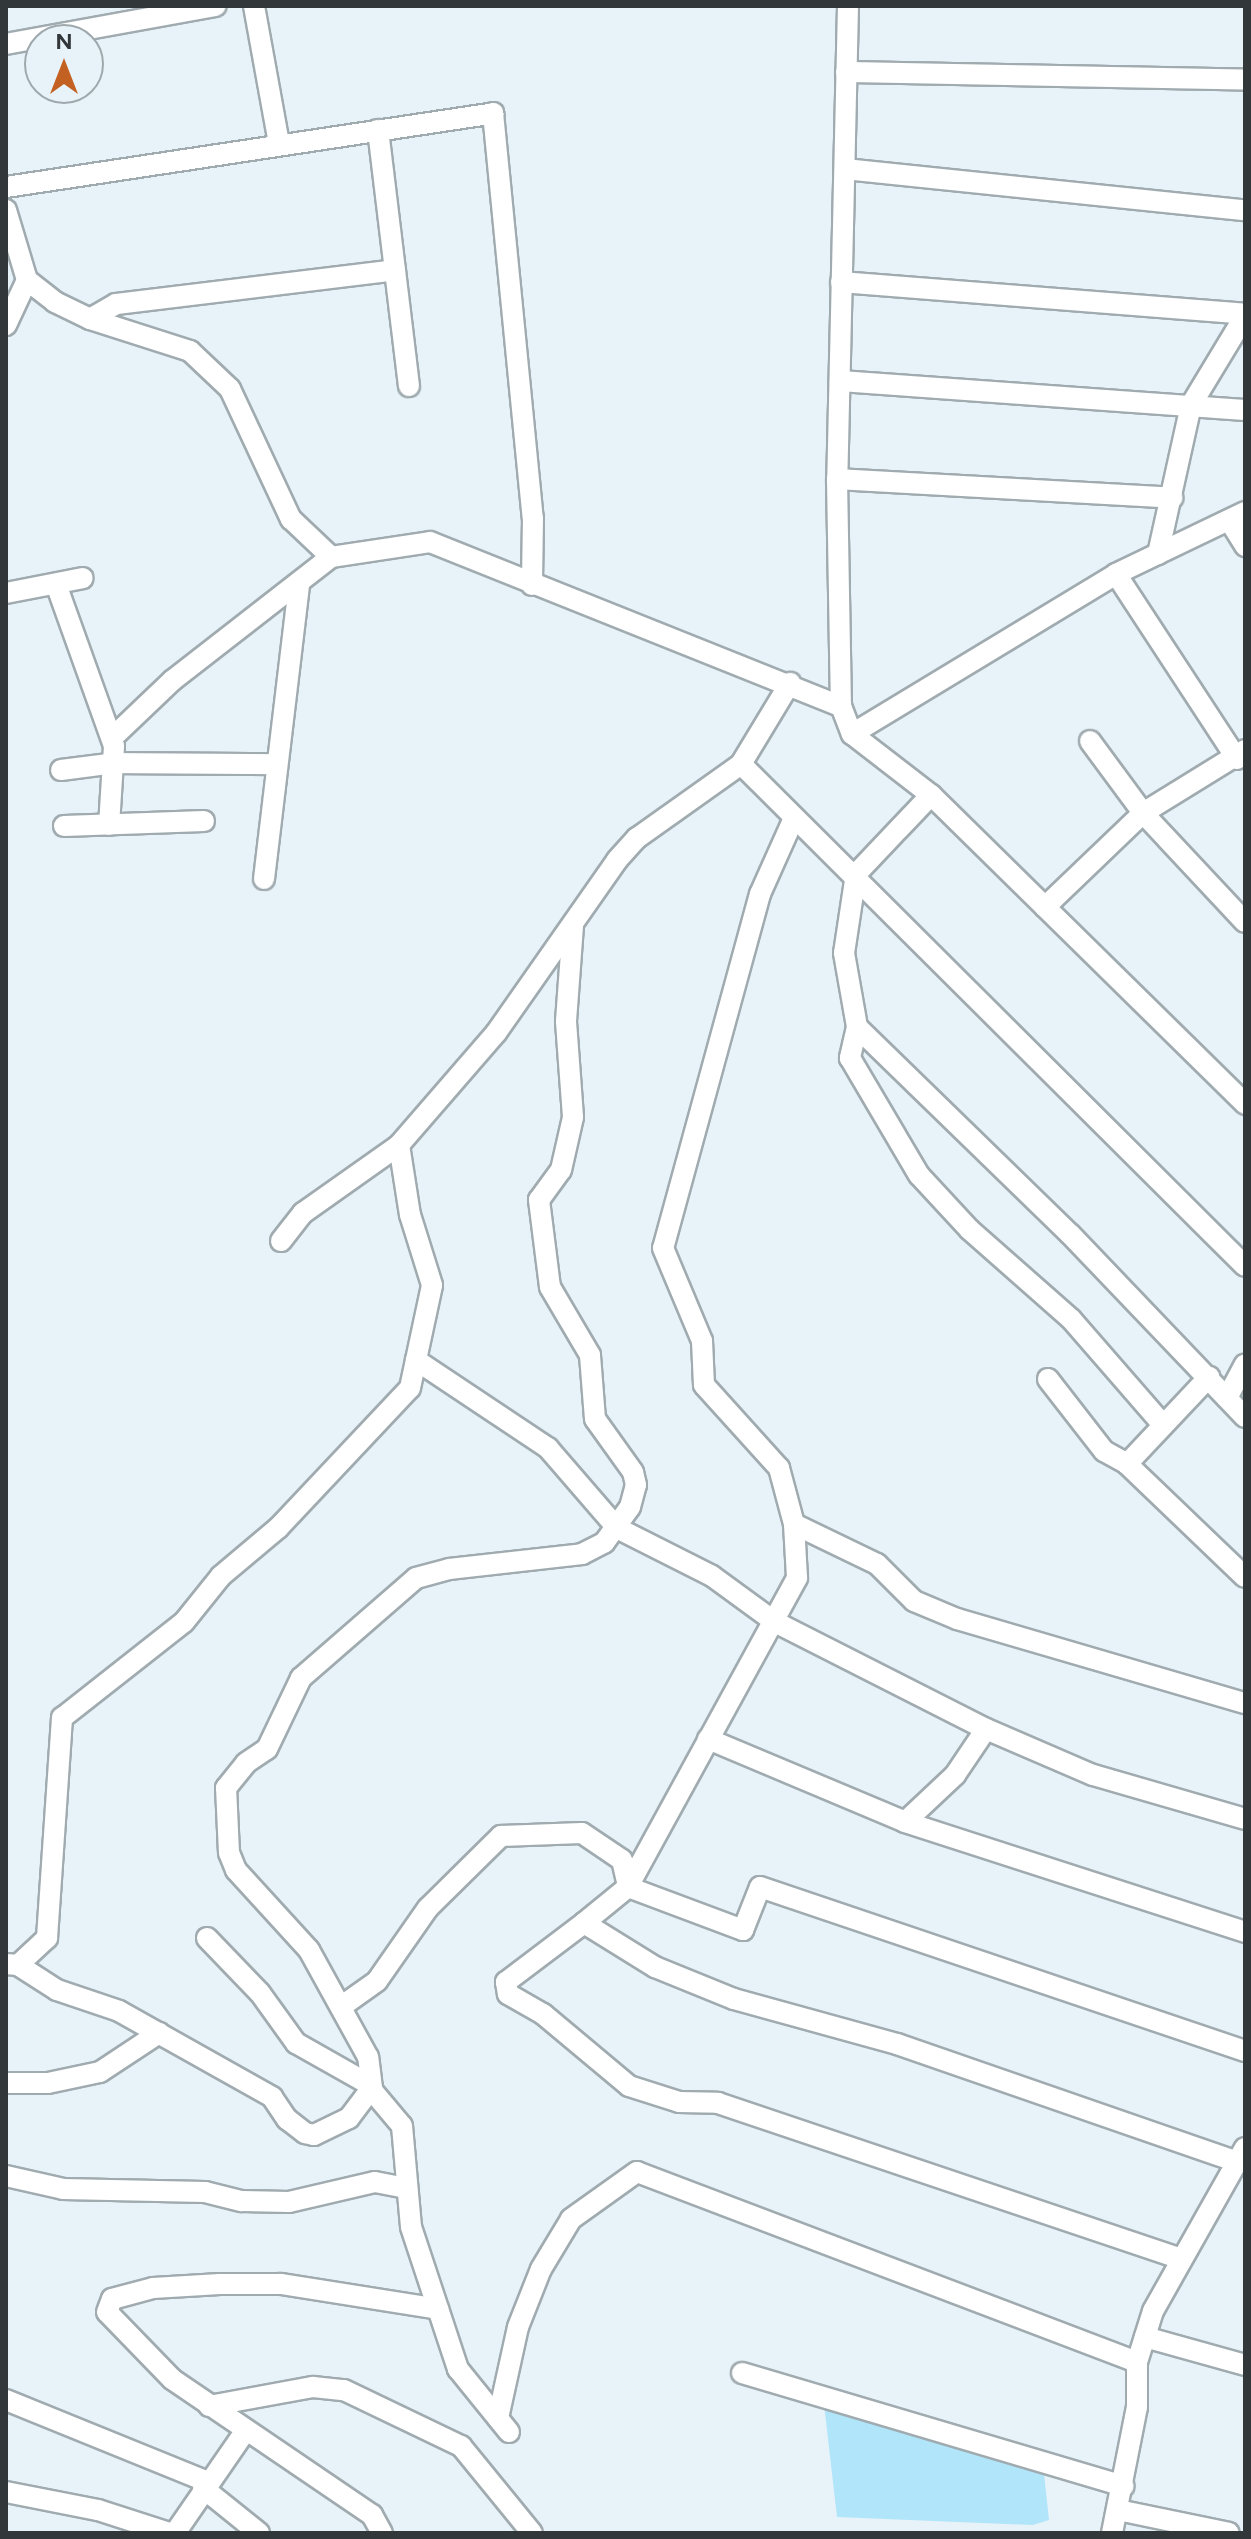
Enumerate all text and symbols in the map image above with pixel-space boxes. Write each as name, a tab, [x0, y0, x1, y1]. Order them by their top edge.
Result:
north arrow	[24, 24, 104, 104]
text: N	[55, 28, 73, 55]

